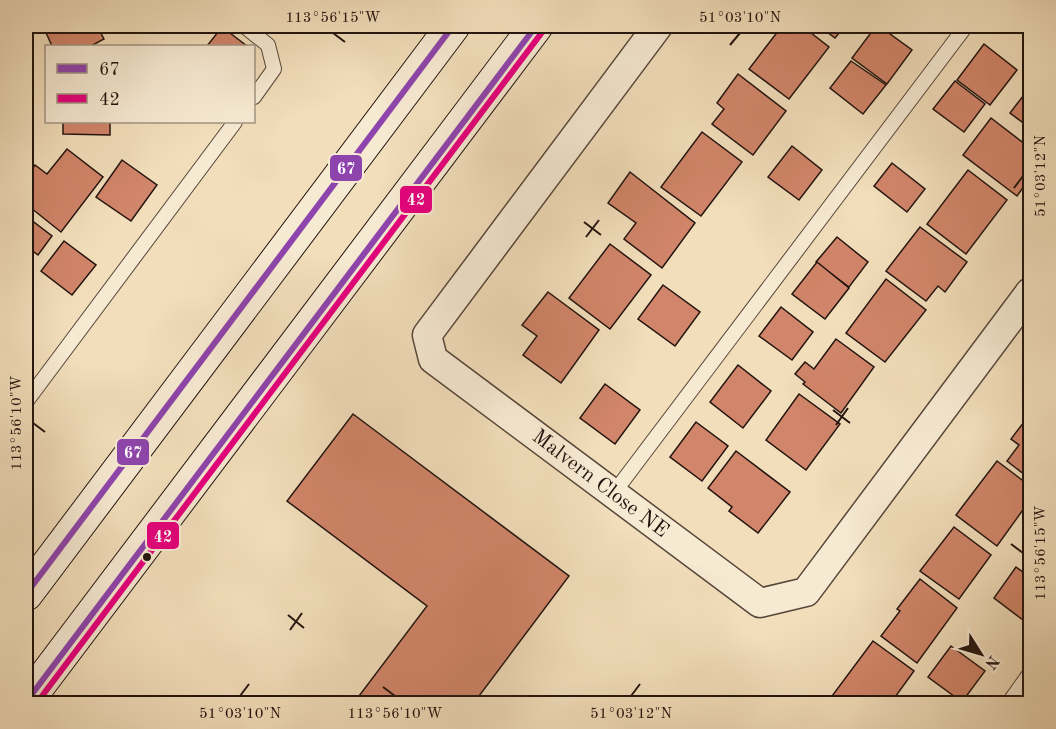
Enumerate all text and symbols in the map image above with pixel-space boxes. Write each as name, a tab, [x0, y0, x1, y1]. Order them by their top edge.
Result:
text: 113°56'15"W	[285, 11, 381, 26]
text: 51°03'10"N	[699, 11, 781, 26]
legend	[45, 45, 255, 123]
text: 67	[99, 61, 120, 79]
text: 42	[99, 91, 120, 109]
text: 51°03'12"N	[1034, 135, 1049, 217]
line badge: 67	[329, 154, 363, 182]
text: 67	[337, 162, 355, 178]
line badge: 42	[399, 185, 433, 214]
text: 42	[407, 193, 425, 209]
text: 113°56'10"W	[10, 375, 25, 471]
street label: Malvern Close NE	[528, 426, 672, 542]
line badge: 67	[116, 438, 150, 466]
text: 67	[124, 446, 142, 462]
text: 113°56'15"W	[1034, 505, 1049, 601]
line badge: 42	[146, 521, 180, 550]
text: 42	[154, 530, 172, 546]
unlabelled marker	[141, 551, 153, 563]
north arrow	[951, 624, 1011, 684]
text: N	[981, 652, 1001, 672]
text: 51°03'10"N	[199, 707, 281, 722]
text: 113°56'10"W	[347, 707, 443, 722]
text: 51°03'12"N	[590, 707, 672, 722]

